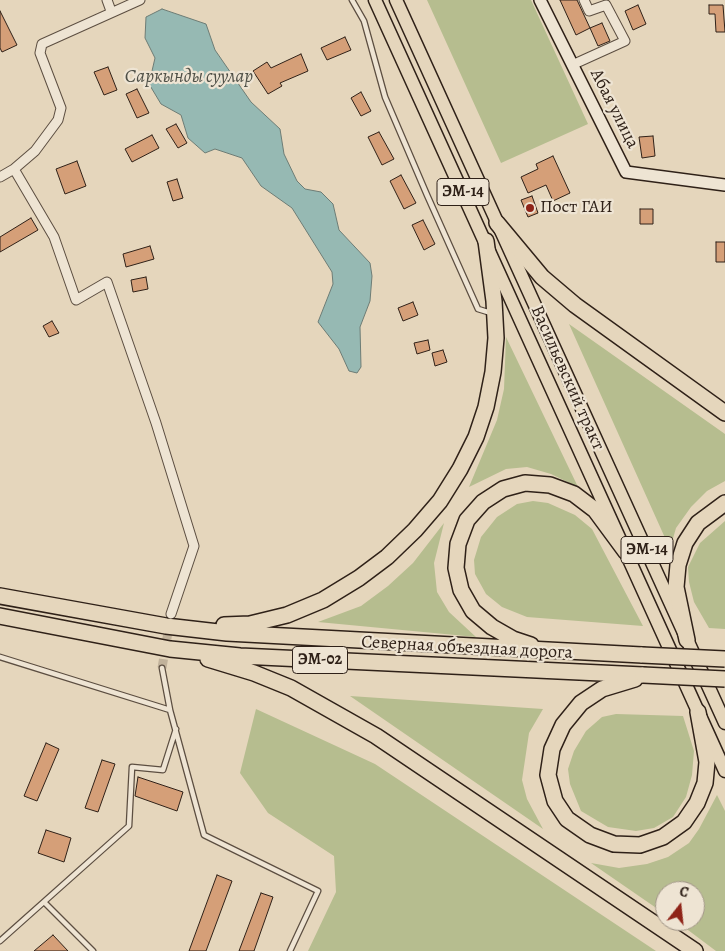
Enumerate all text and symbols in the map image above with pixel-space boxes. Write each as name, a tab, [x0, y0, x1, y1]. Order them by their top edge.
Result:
water label: Саркынды суулар	[125, 66, 253, 88]
street label: Абая улица	[585, 66, 643, 152]
road number: ЭМ-14	[437, 178, 489, 206]
place label: Пост ГАИ	[540, 197, 613, 219]
marker: Пост ГАИ	[524, 202, 536, 214]
street label: Васильевский тракт	[525, 302, 609, 454]
road number: ЭМ-14	[621, 536, 673, 564]
street label: Северная объездная дорога	[361, 632, 573, 664]
road number: ЭМ-02	[292, 646, 348, 674]
north arrow	[655, 881, 705, 931]
text: С	[677, 882, 691, 902]

